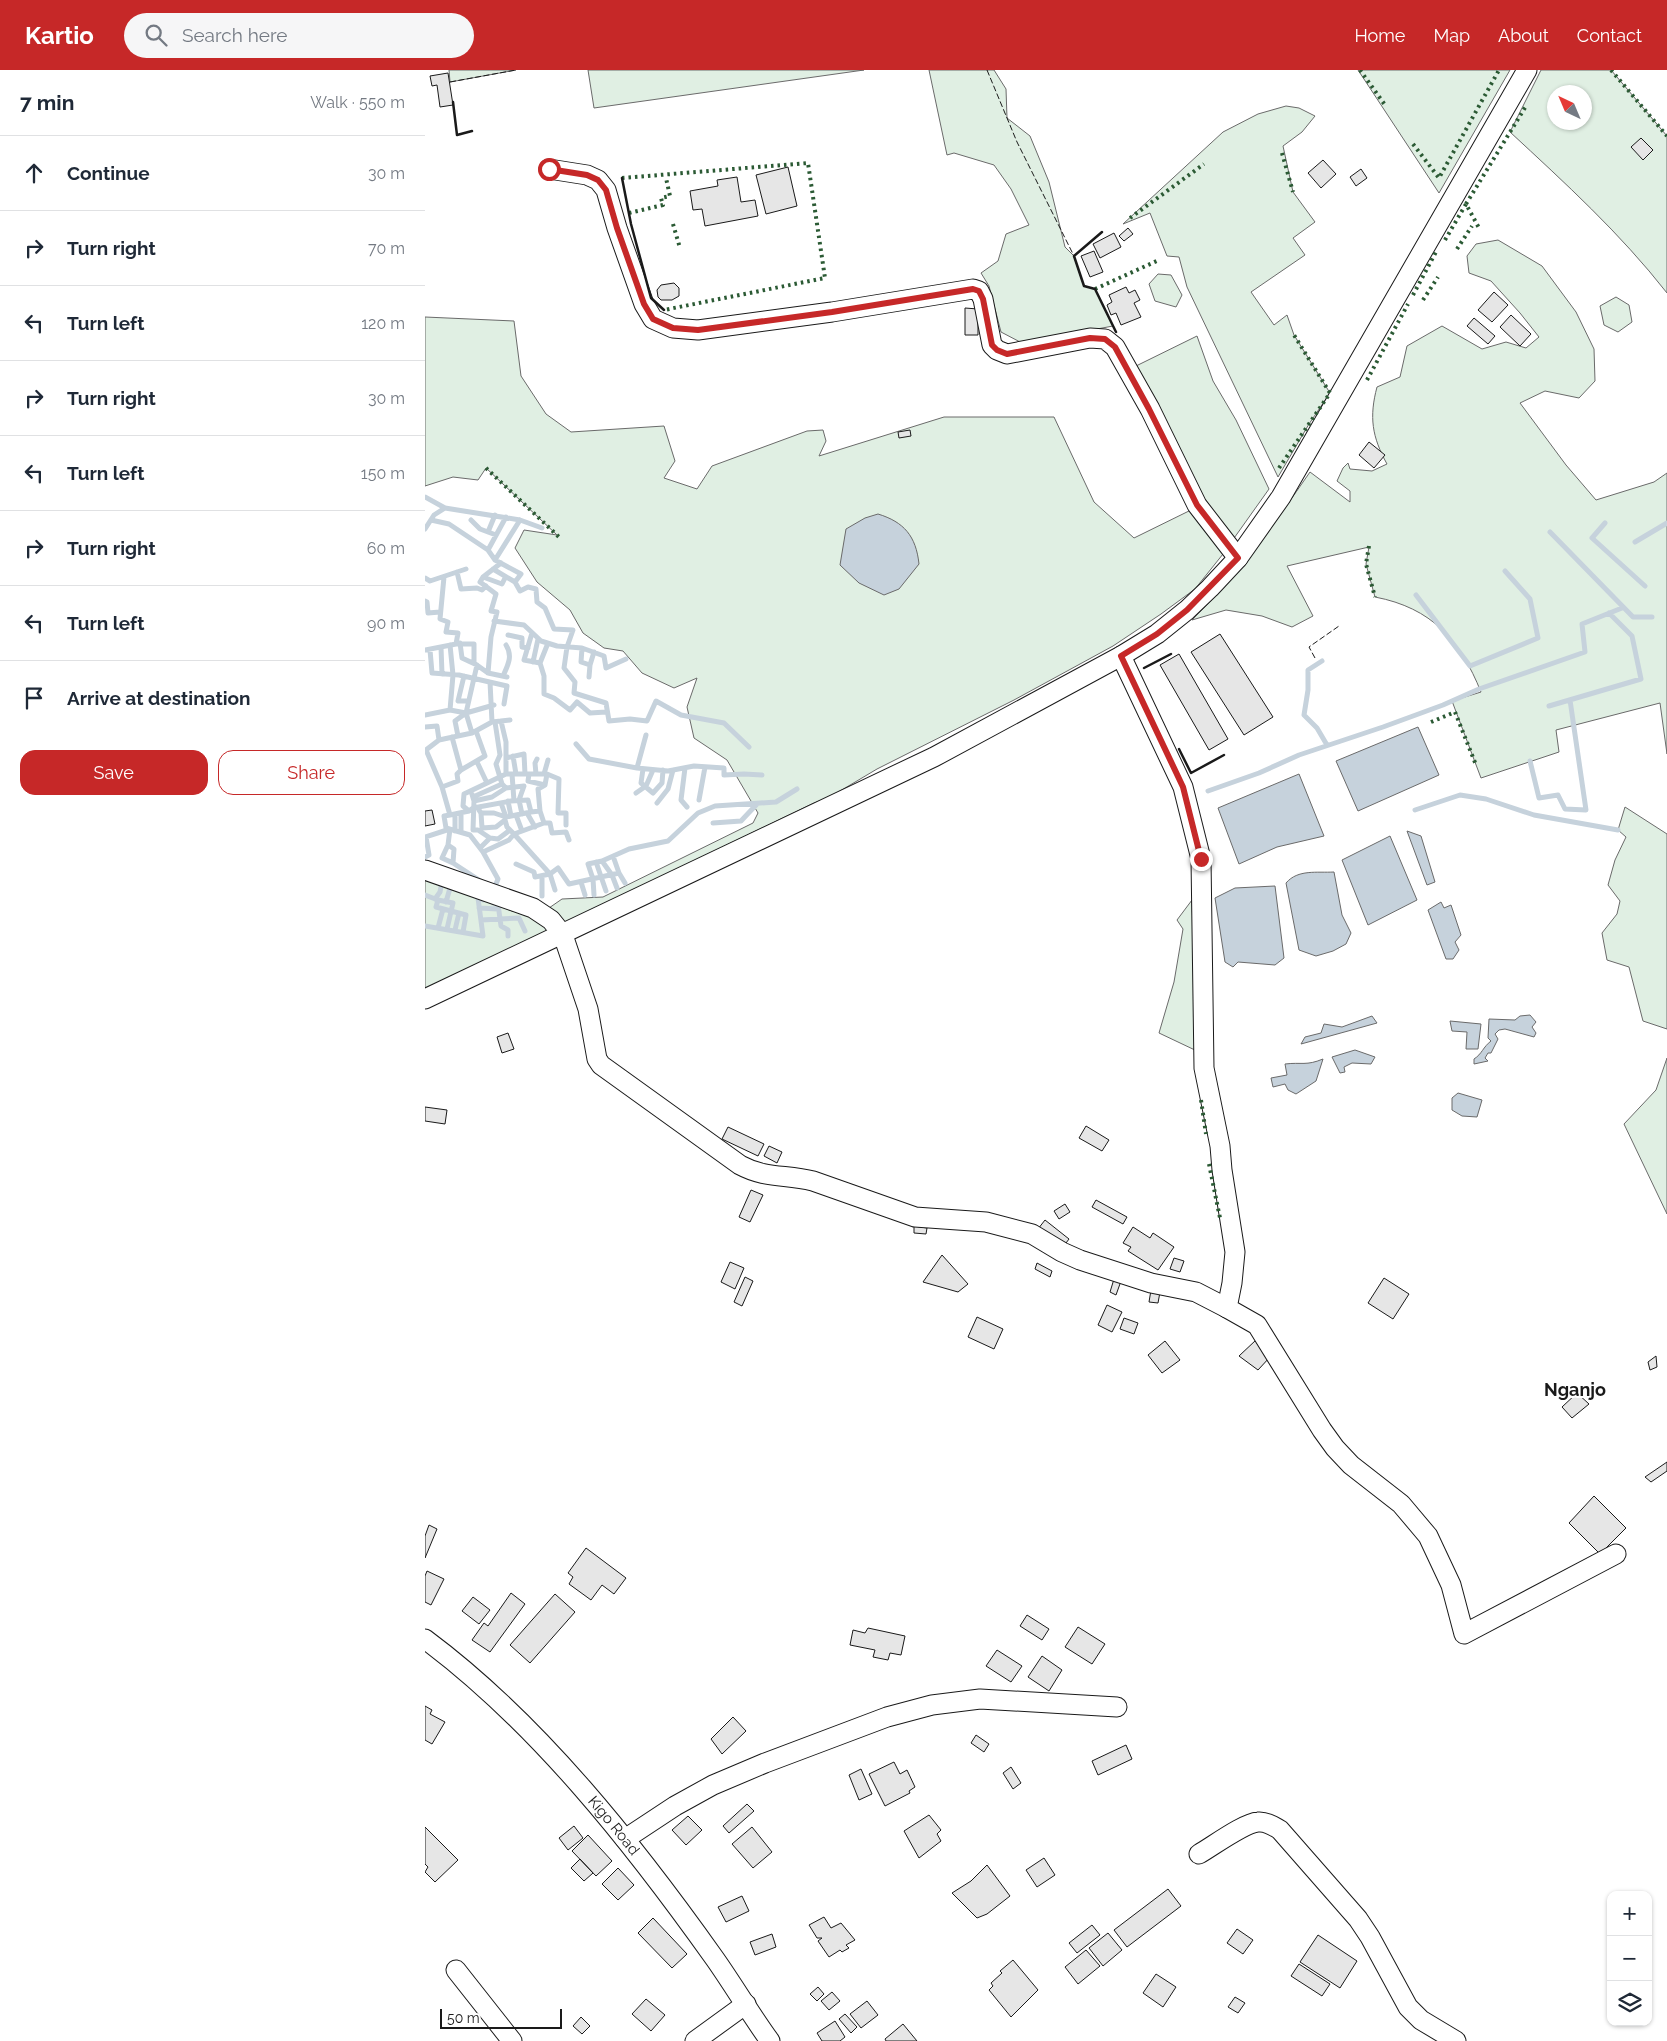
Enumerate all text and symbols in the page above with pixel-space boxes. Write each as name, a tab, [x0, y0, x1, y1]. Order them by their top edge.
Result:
search box	[124, 13, 474, 58]
text: Kartio	[25, 21, 94, 50]
icon: search	[142, 21, 170, 49]
text: Search here	[182, 24, 287, 46]
text: Home	[1354, 25, 1405, 46]
text: Map	[1433, 25, 1470, 46]
text: About	[1498, 25, 1549, 46]
text: Contact	[1577, 25, 1642, 46]
north arrow	[1547, 85, 1592, 130]
text: 7 min	[20, 90, 74, 115]
text: Walk · 550 m	[310, 93, 405, 112]
route start	[538, 158, 561, 181]
icon: ahead	[20, 159, 48, 187]
text: Continue	[67, 162, 150, 184]
text: 30 m	[368, 164, 405, 183]
icon: right	[20, 234, 48, 262]
text: Turn right	[67, 237, 156, 259]
text: 70 m	[368, 239, 405, 258]
icon: left	[20, 309, 48, 337]
text: Turn left	[67, 312, 144, 334]
text: 120 m	[361, 314, 405, 333]
icon: right	[20, 384, 48, 412]
text: Turn right	[67, 387, 156, 409]
text: 30 m	[368, 389, 405, 408]
icon: left	[20, 459, 48, 487]
text: Turn left	[67, 462, 144, 484]
text: 150 m	[361, 464, 405, 483]
icon: right	[20, 534, 48, 562]
text: Turn right	[67, 537, 156, 559]
text: 60 m	[367, 539, 405, 558]
icon: left	[20, 609, 48, 637]
text: Turn left	[67, 612, 144, 634]
text: 90 m	[367, 614, 405, 633]
icon: arrive	[20, 684, 48, 712]
text: Arrive at destination	[67, 687, 251, 709]
button: Save	[20, 750, 208, 795]
button: Share	[218, 750, 405, 795]
route end	[1190, 848, 1213, 871]
district label: Nganjo	[1544, 1379, 1606, 1400]
street label: Kigo Road	[584, 1792, 643, 1859]
map controls	[1607, 1891, 1652, 2026]
button: +	[1607, 1891, 1652, 1936]
button: −	[1607, 1936, 1652, 1981]
button: layers	[1607, 1981, 1652, 2026]
scale bar	[440, 2006, 563, 2029]
text: 50 m	[447, 2010, 480, 2026]

